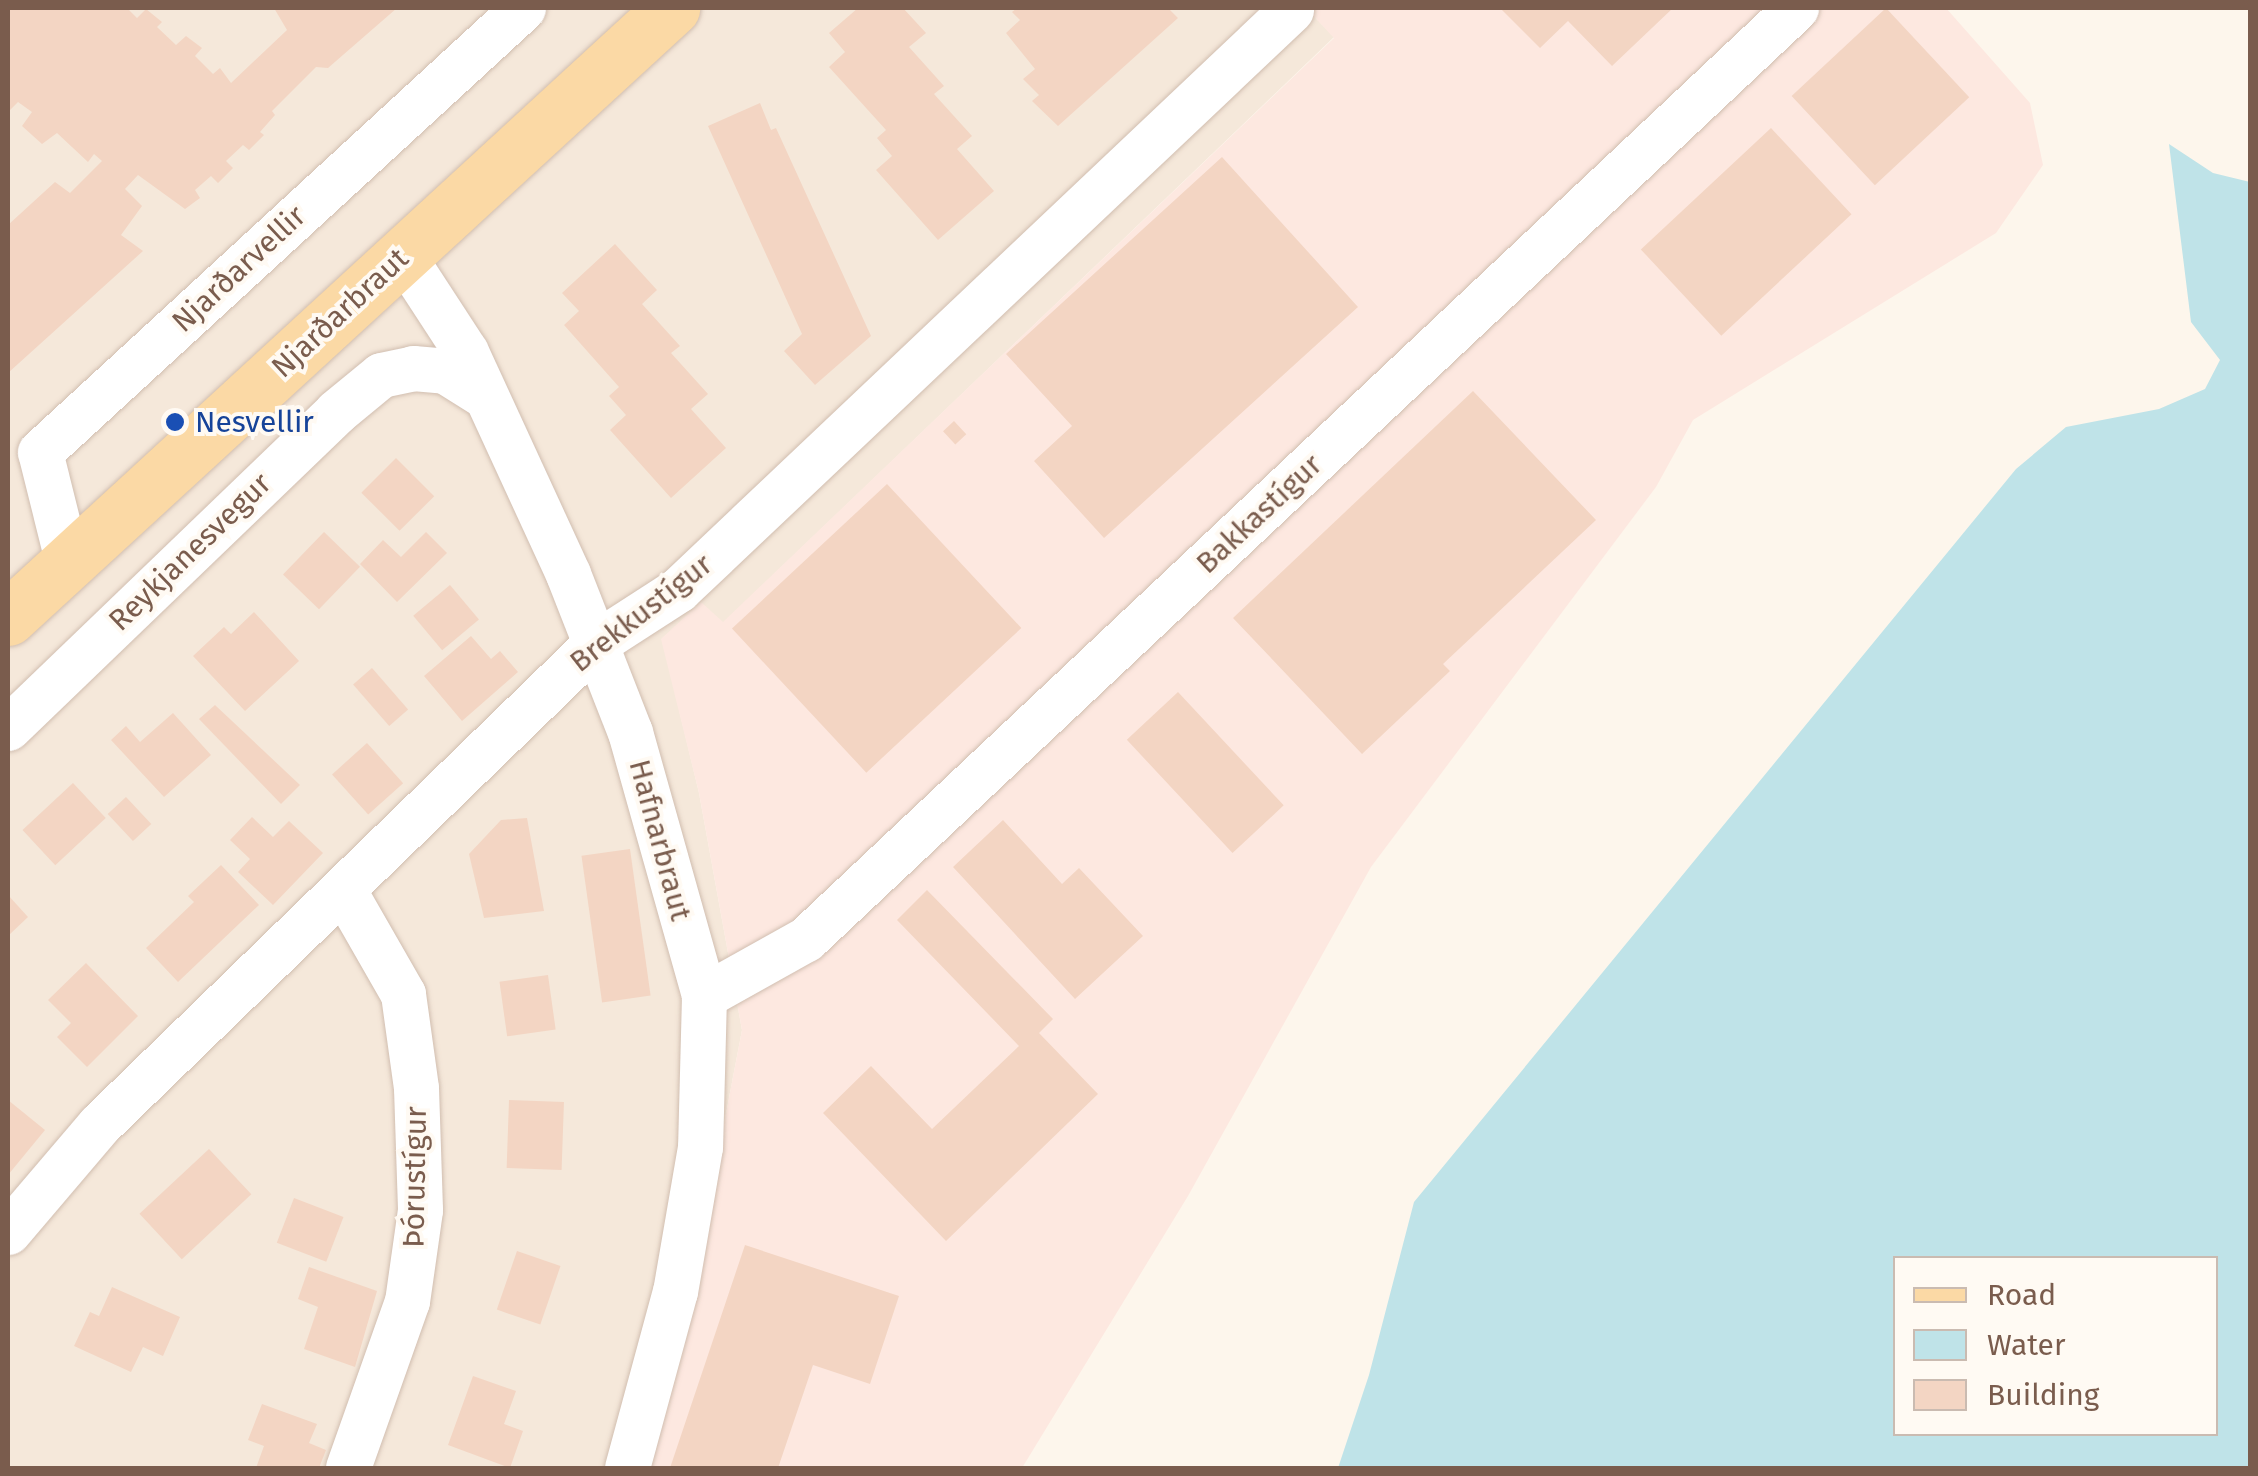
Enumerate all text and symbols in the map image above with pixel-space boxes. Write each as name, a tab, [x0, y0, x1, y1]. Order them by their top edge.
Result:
street label: Njarðarvellir	[165, 198, 313, 340]
street label: Njarðarbraut	[264, 241, 416, 385]
place label: Nesvellir	[195, 404, 314, 440]
marker: Nesvellir	[164, 411, 186, 433]
street label: Bakkastígur	[1189, 447, 1329, 581]
street label: Reykjanesvegur	[101, 466, 279, 638]
street label: Brekkustígur	[563, 546, 719, 680]
street label: Hafnarbraut	[621, 756, 699, 924]
street label: Þórustígur	[396, 1106, 434, 1248]
legend	[1893, 1256, 2218, 1436]
text: Road	[1987, 1277, 2056, 1313]
text: Water	[1987, 1327, 2066, 1363]
text: Building	[1987, 1377, 2099, 1413]

